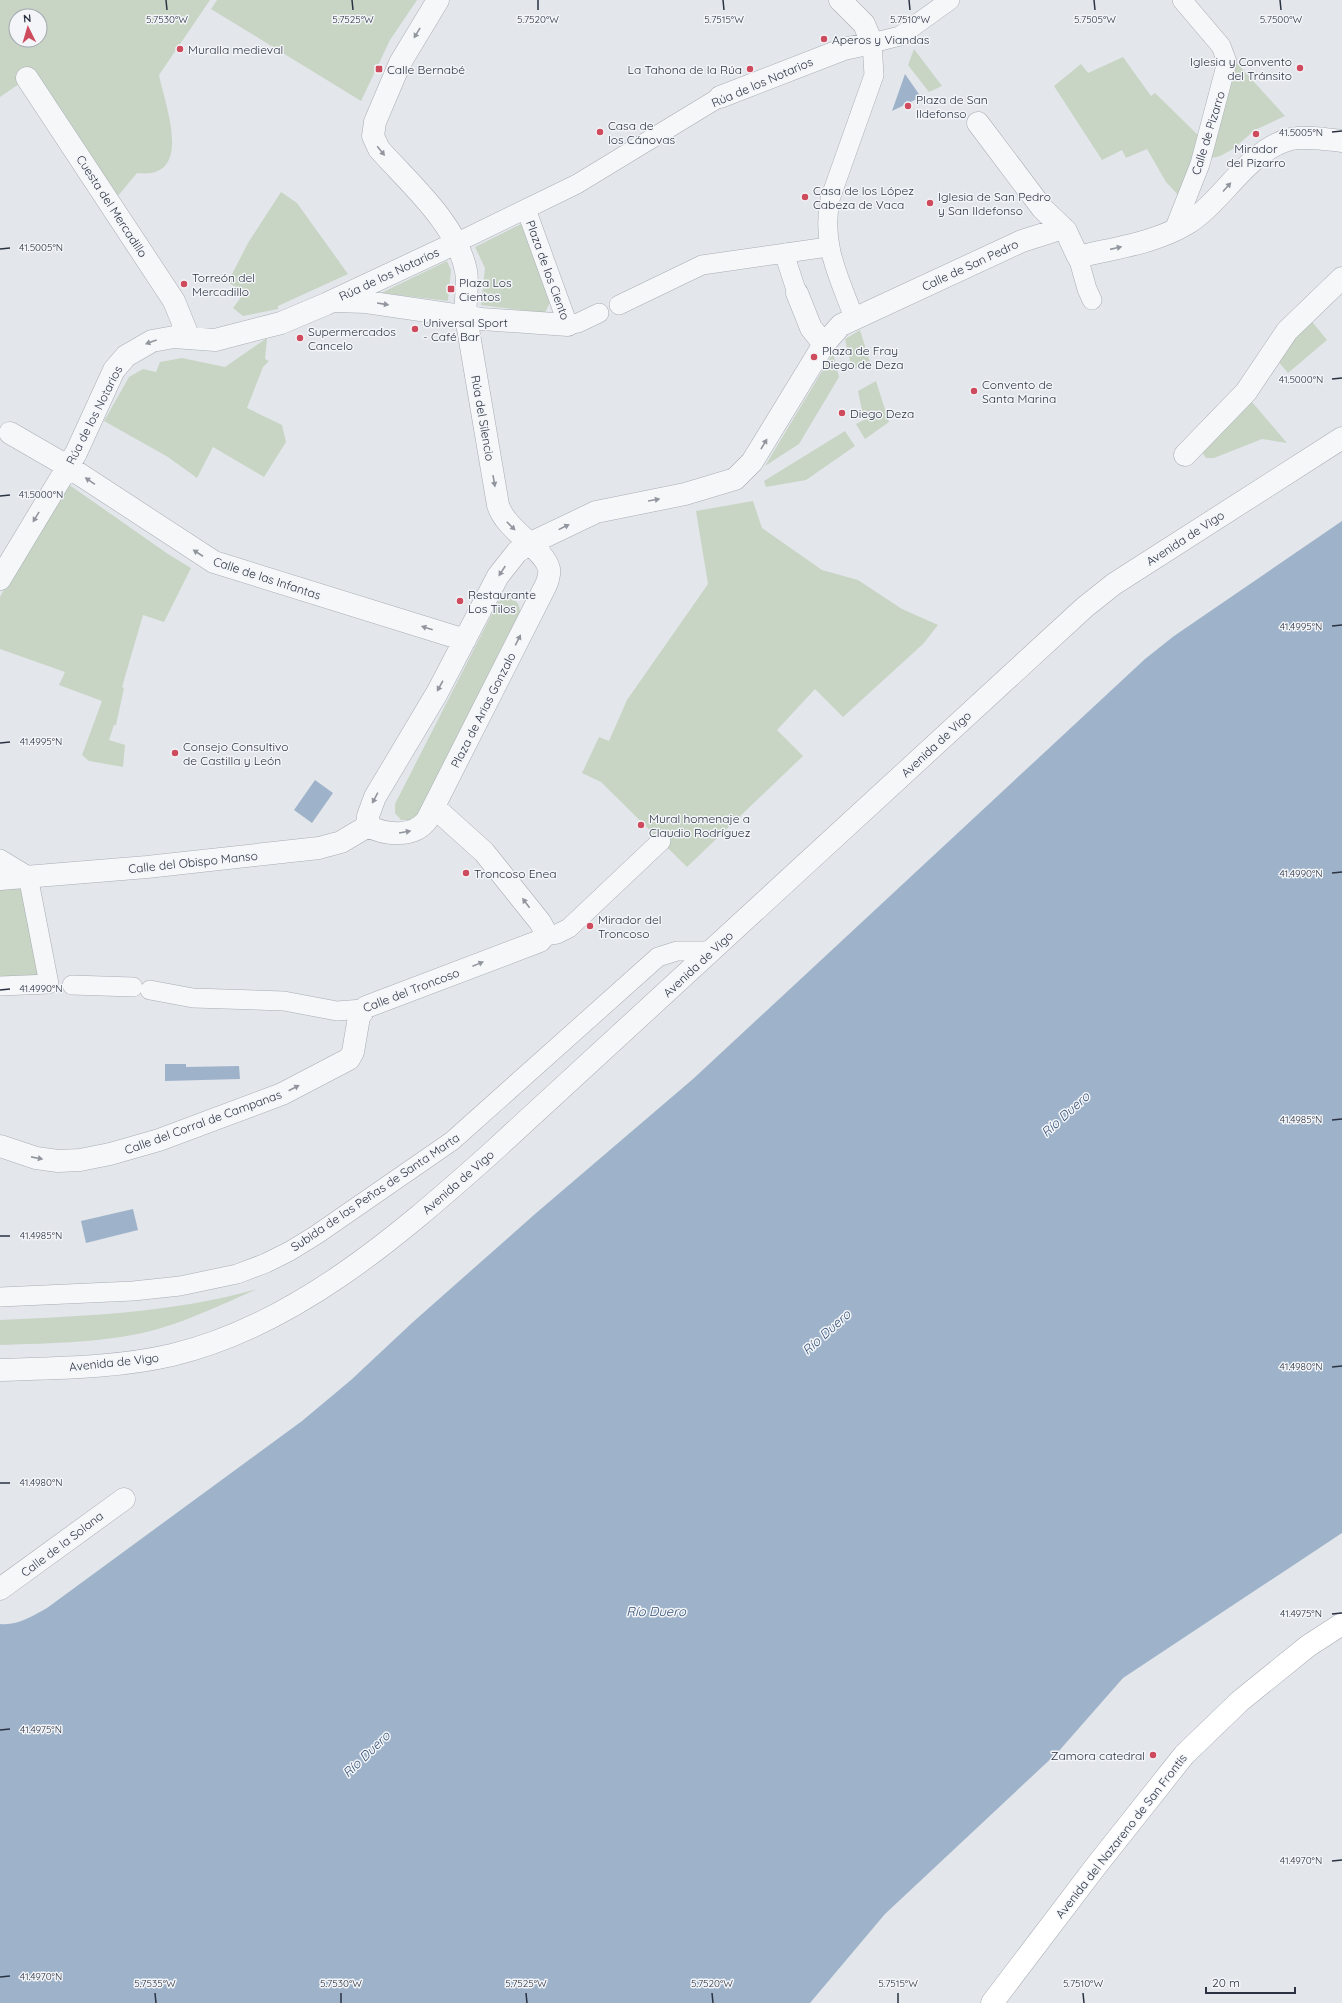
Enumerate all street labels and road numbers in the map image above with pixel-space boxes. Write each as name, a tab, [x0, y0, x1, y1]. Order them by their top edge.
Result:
street label: Rúa de los Notarios	[709, 54, 815, 110]
street label: Calle de Pizarro	[1188, 89, 1228, 177]
street label: Cuesta del Mercadillo	[73, 152, 151, 260]
street label: Plaza de los Ciento	[523, 218, 573, 322]
street label: Calle de San Pedro	[919, 236, 1021, 294]
street label: Rúa de los Notarios	[337, 244, 442, 304]
street label: Rúa de los Notarios	[63, 363, 126, 467]
street label: Rúa del Silencio	[468, 374, 498, 462]
street label: Avenida de Vigo	[1143, 507, 1227, 569]
street label: Calle de las Infantas	[211, 554, 323, 603]
street label: Plaza de Arias Gonzalo	[447, 650, 519, 770]
street label: Avenida de Vigo	[898, 708, 974, 780]
street label: Calle del Obispo Manso	[128, 848, 258, 876]
street label: Avenida de Vigo	[660, 928, 736, 1000]
street label: Calle del Troncoso	[361, 965, 461, 1015]
street label: Calle del Corral de Campanas	[122, 1086, 284, 1157]
street label: Subida de las Peñas de Santa Marta	[288, 1130, 462, 1254]
street label: Avenida de Vigo	[419, 1147, 497, 1217]
street label: Avenida de Vigo	[68, 1350, 160, 1374]
street label: Calle de la Solana	[18, 1508, 106, 1580]
street label: Avenida del Nazareno de San Frontis	[1052, 1750, 1190, 1921]

